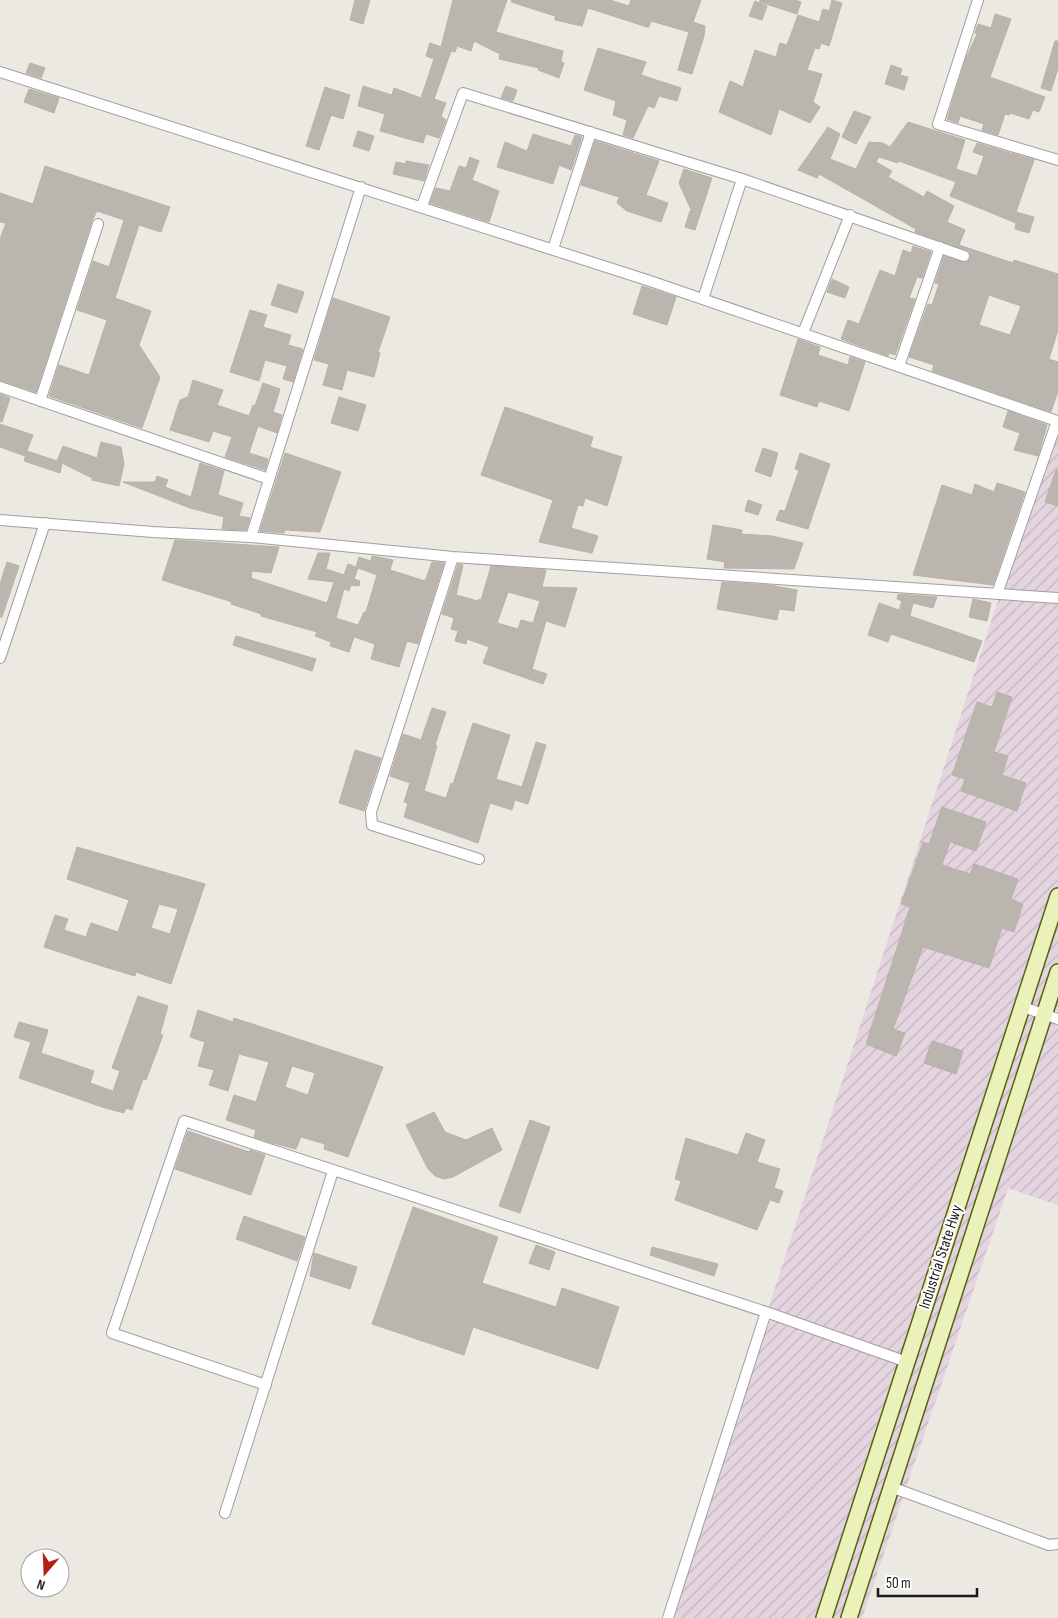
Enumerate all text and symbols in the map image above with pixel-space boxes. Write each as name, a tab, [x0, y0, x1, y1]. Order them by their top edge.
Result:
street label: Industrial State Hwy	[915, 1203, 967, 1311]
north arrow	[20, 1548, 70, 1598]
scale bar	[878, 1566, 977, 1598]
text: 50 m	[886, 1574, 911, 1593]
text: N	[35, 1576, 47, 1594]

